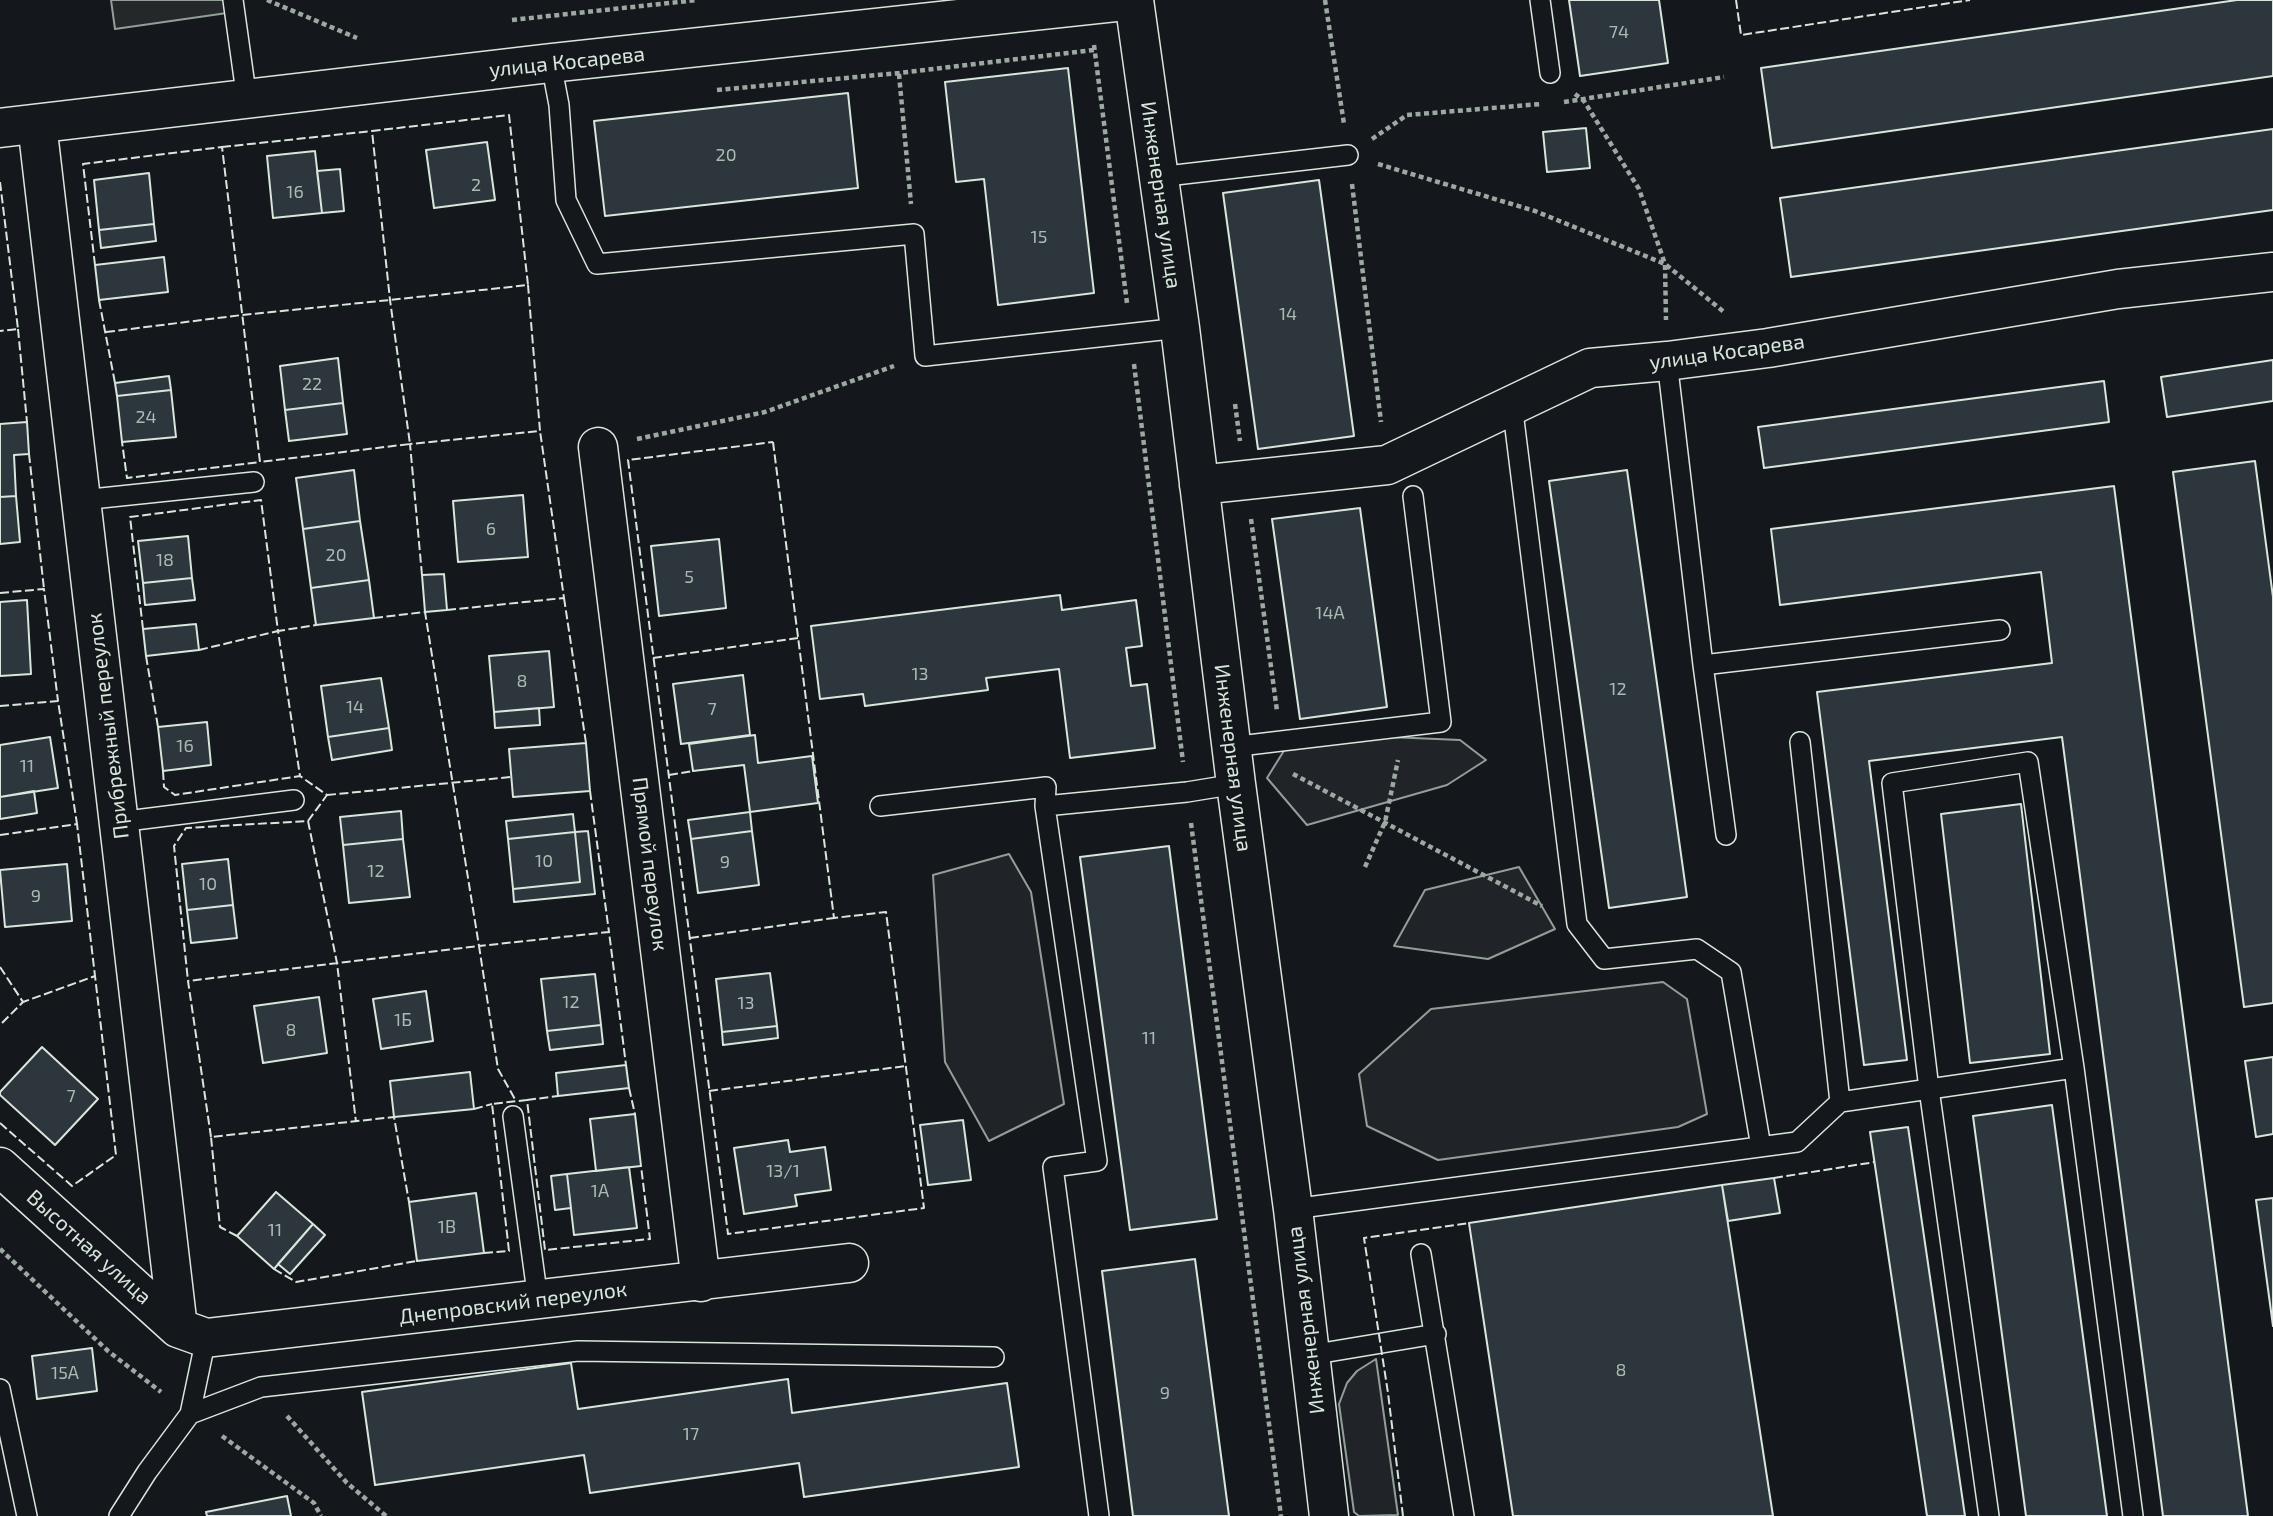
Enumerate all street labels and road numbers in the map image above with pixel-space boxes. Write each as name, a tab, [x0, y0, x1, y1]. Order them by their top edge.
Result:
street label: улица Косарева	[488, 41, 646, 83]
street label: Инженерная улица	[1135, 100, 1187, 290]
street label: улица Косарева	[1648, 329, 1806, 375]
street label: Прибрежный переулок	[82, 612, 134, 840]
street label: Инженерная улица	[1209, 663, 1257, 853]
street label: Прямой переулок	[627, 776, 673, 952]
street label: Высотная улица	[21, 1184, 157, 1310]
street label: Инженерная улица	[1282, 1225, 1330, 1415]
street label: Днепровский переулок	[398, 1277, 628, 1329]

